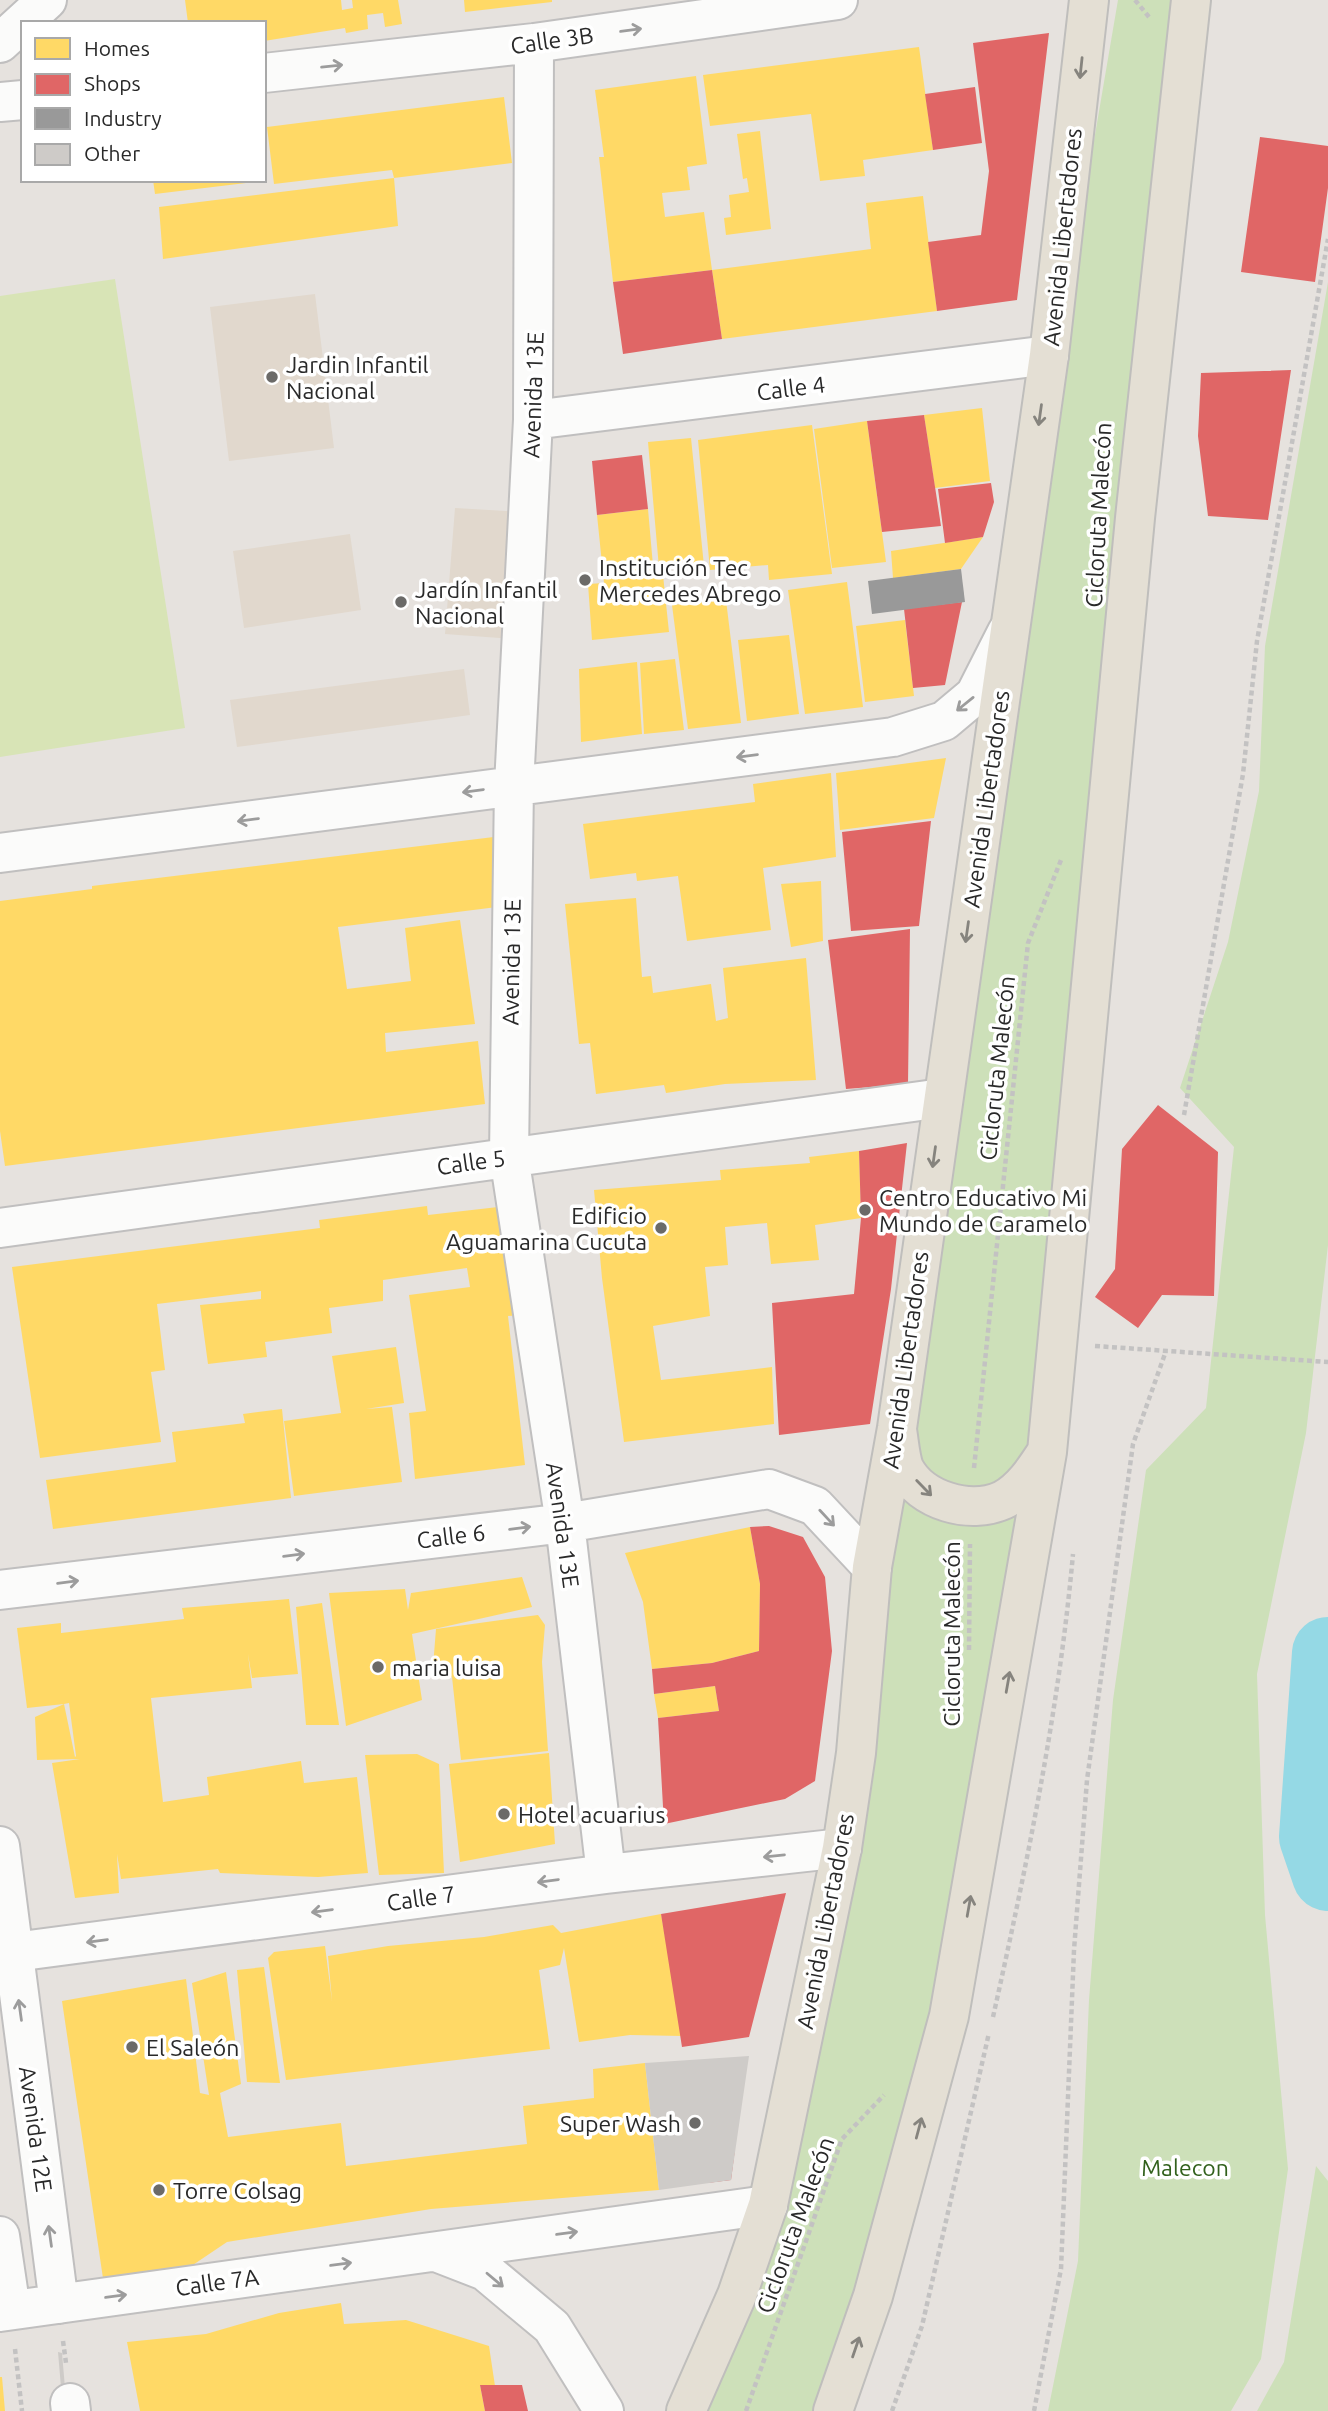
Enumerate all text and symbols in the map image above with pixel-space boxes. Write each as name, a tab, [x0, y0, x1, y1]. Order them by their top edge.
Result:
legend	[21, 21, 266, 182]
street label: Calle 3B	[509, 22, 595, 58]
one-way arrow	[619, 23, 642, 36]
text: Homes	[84, 36, 150, 60]
one-way arrow	[1075, 56, 1088, 79]
one-way arrow	[320, 59, 343, 72]
text: Shops	[84, 71, 141, 95]
text: Industry	[84, 106, 162, 130]
street label: Avenida Libertadores	[1038, 127, 1086, 347]
text: Other	[84, 141, 140, 165]
street label: Avenida 13E	[518, 331, 548, 459]
place label: Jardin Infantil Nacional	[286, 352, 429, 403]
marker: Jardin Infantil Nacional	[264, 369, 280, 385]
street label: Calle 4	[755, 371, 827, 405]
one-way arrow	[1034, 404, 1047, 426]
street label: Cicloruta Malecón	[1081, 422, 1115, 608]
place label: Institución Tec Mercedes Abrego	[599, 555, 782, 606]
marker: Institución Tec Mercedes Abrego	[577, 572, 593, 588]
place label: Jardín Infantil Nacional	[415, 577, 558, 628]
marker: Jardín Infantil Nacional	[393, 594, 409, 610]
street label: Avenida Libertadores	[958, 689, 1014, 909]
one-way arrow	[957, 696, 975, 711]
one-way arrow	[737, 749, 759, 762]
one-way arrow	[462, 784, 485, 797]
one-way arrow	[237, 814, 259, 827]
street label: Avenida 13E	[497, 898, 525, 1026]
one-way arrow	[960, 920, 973, 943]
street label: Cicloruta Malecón	[975, 974, 1019, 1162]
street label: Calle 5	[435, 1145, 507, 1179]
one-way arrow	[928, 1145, 941, 1168]
place label: Centro Educativo Mi Mundo de Caramelo	[879, 1185, 1087, 1236]
marker: Centro Educativo Mi Mundo de Caramelo	[857, 1202, 873, 1218]
place label: Edificio Aguamarina Cucuta	[446, 1203, 647, 1254]
marker: Edificio Aguamarina Cucuta	[653, 1220, 669, 1236]
street label: Avenida Libertadores	[877, 1250, 933, 1470]
street label: Avenida 13E	[542, 1461, 584, 1589]
one-way arrow	[915, 1479, 932, 1496]
one-way arrow	[818, 1509, 835, 1526]
street label: Calle 6	[415, 1519, 487, 1553]
one-way arrow	[508, 1522, 530, 1535]
street label: Cicloruta Malecón	[939, 1541, 964, 1727]
one-way arrow	[282, 1548, 305, 1561]
one-way arrow	[56, 1575, 79, 1588]
place label: maria luisa	[392, 1655, 502, 1680]
marker: maria luisa	[370, 1659, 386, 1675]
one-way arrow	[1002, 1671, 1015, 1694]
place label: Hotel acuarius	[518, 1802, 665, 1827]
marker: Hotel acuarius	[496, 1806, 512, 1822]
street label: Avenida Libertadores	[792, 1811, 858, 2031]
one-way arrow	[763, 1849, 786, 1862]
one-way arrow	[537, 1875, 560, 1888]
street label: Calle 7	[385, 1881, 457, 1915]
one-way arrow	[963, 1895, 976, 1918]
one-way arrow	[311, 1905, 334, 1918]
one-way arrow	[86, 1935, 109, 1948]
one-way arrow	[13, 2000, 26, 2022]
place label: El Saleón	[146, 2035, 239, 2060]
marker: El Saleón	[124, 2039, 140, 2055]
street label: Avenida 12E	[15, 2065, 57, 2193]
place label: Super Wash	[560, 2111, 681, 2136]
marker: Super Wash	[687, 2115, 703, 2131]
one-way arrow	[913, 2117, 926, 2139]
street label: Cicloruta Malecón	[752, 2134, 838, 2316]
park label: Malecon	[1141, 2155, 1229, 2180]
place label: Torre Colsag	[173, 2178, 302, 2203]
marker: Torre Colsag	[151, 2182, 167, 2198]
one-way arrow	[43, 2225, 56, 2248]
one-way arrow	[555, 2226, 578, 2239]
one-way arrow	[330, 2258, 352, 2271]
street label: Calle 7A	[174, 2264, 260, 2300]
one-way arrow	[486, 2272, 504, 2288]
one-way arrow	[104, 2289, 127, 2302]
one-way arrow	[851, 2336, 863, 2358]

